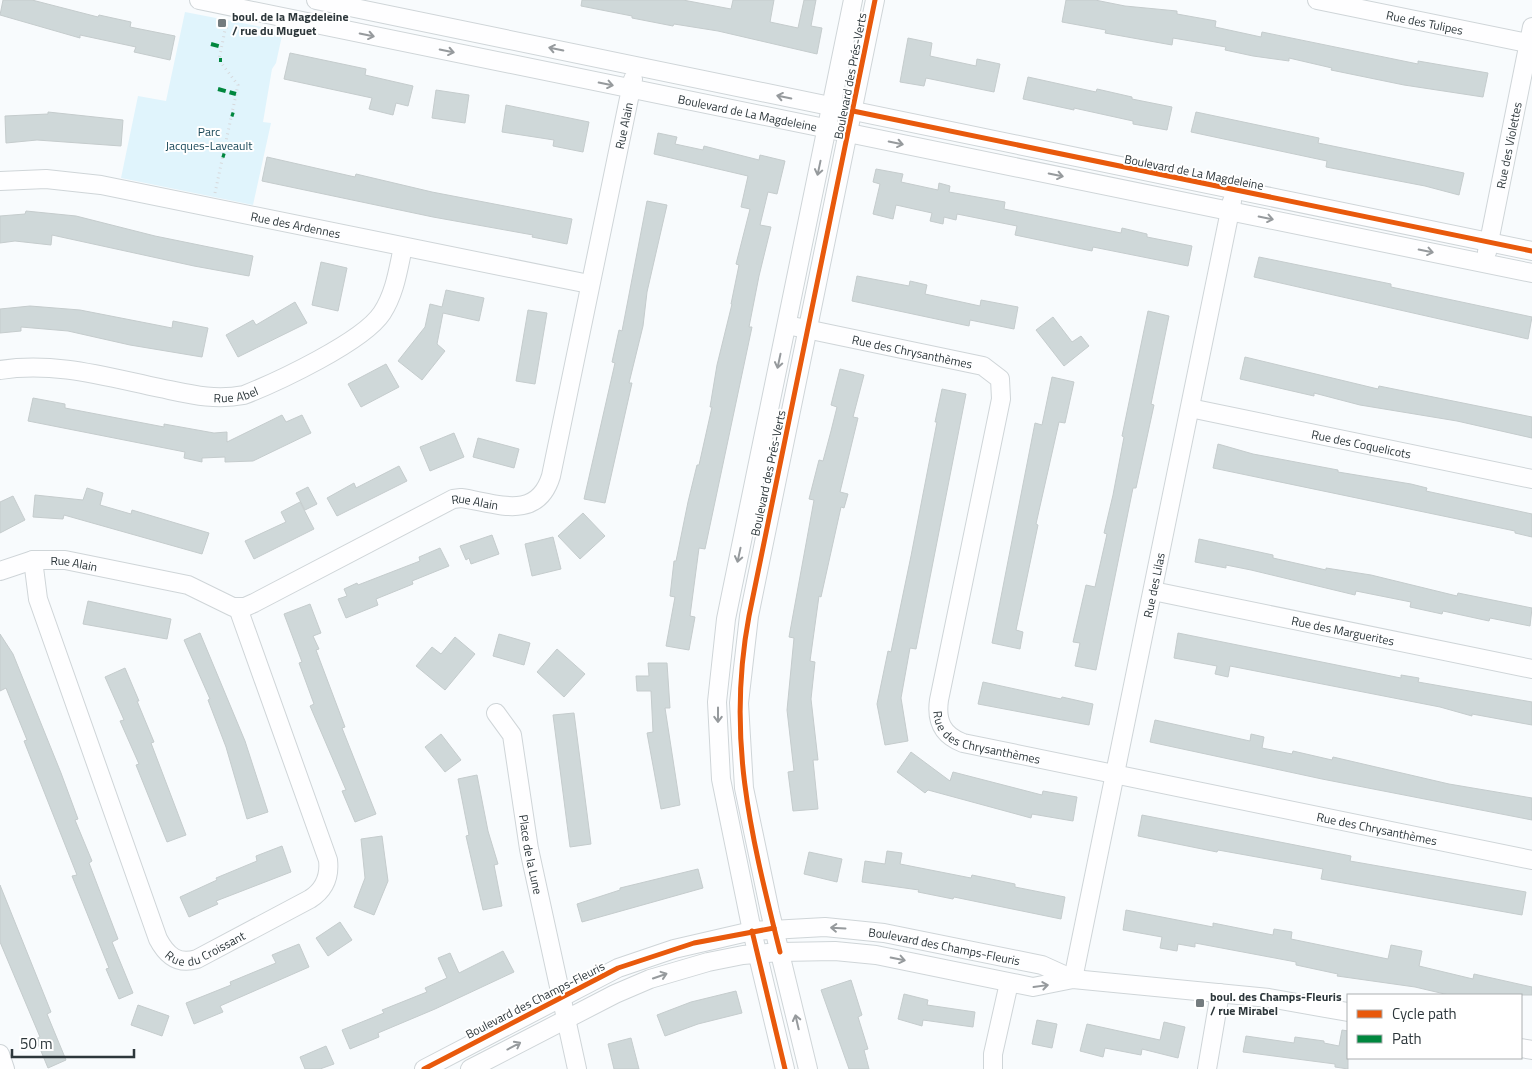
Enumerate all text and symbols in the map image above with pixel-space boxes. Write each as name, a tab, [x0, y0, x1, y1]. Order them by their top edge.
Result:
street label: Rue des Tulipes	[1385, 5, 1465, 39]
place label: boul. de la Magdeleine / rue du Muguet	[232, 7, 349, 40]
street label: Boulevard des Prés-Verts	[828, 11, 872, 141]
marker: boul. de la Magdeleine / rue du Muguet	[216, 17, 228, 29]
one-way arrow	[358, 30, 374, 40]
one-way arrow	[549, 44, 565, 54]
one-way arrow	[439, 47, 455, 56]
one-way arrow	[598, 79, 614, 89]
street label: Boulevard de La Magdeleine	[676, 89, 819, 136]
one-way arrow	[776, 91, 792, 101]
street label: Rue Alain	[609, 100, 637, 151]
street label: Rue des Violettes	[1490, 100, 1526, 190]
park label: Parc Jacques-Laveault	[166, 122, 253, 155]
one-way arrow	[888, 138, 904, 148]
street label: Boulevard de La Magdeleine	[1123, 149, 1265, 195]
one-way arrow	[814, 159, 823, 175]
one-way arrow	[1047, 171, 1063, 180]
street label: Rue des Ardennes	[249, 206, 343, 243]
one-way arrow	[1258, 214, 1274, 223]
one-way arrow	[1417, 246, 1433, 256]
street label: Rue des Chrysanthèmes	[850, 329, 975, 373]
one-way arrow	[774, 353, 783, 369]
street label: Rue Abel	[213, 381, 261, 407]
street label: Boulevard des Prés-Verts	[745, 408, 791, 538]
street label: Rue des Coquelicots	[1310, 424, 1413, 463]
street label: Rue Alain	[450, 488, 500, 514]
one-way arrow	[734, 546, 744, 562]
street label: Rue Alain	[50, 551, 99, 576]
street label: Rue des Lilas	[1138, 551, 1169, 619]
street label: Rue des Marguerites	[1290, 610, 1397, 650]
one-way arrow	[713, 707, 722, 723]
street label: Rue des Chrysanthèmes	[929, 710, 1043, 768]
street label: Rue des Chrysanthèmes	[1315, 807, 1439, 850]
street label: Place de la Lune	[514, 813, 548, 896]
street label: Boulevard des Champs-Fleuris	[868, 922, 1022, 970]
one-way arrow	[830, 924, 846, 933]
street label: Rue du Croissant	[161, 925, 249, 970]
one-way arrow	[890, 955, 906, 964]
street label: Boulevard des Champs-Fleuris	[462, 956, 608, 1043]
one-way arrow	[651, 971, 667, 980]
one-way arrow	[1033, 980, 1049, 990]
place label: boul. des Champs-Fleuris / rue Mirabel	[1210, 987, 1342, 1020]
legend	[1347, 994, 1522, 1059]
marker: boul. des Champs-Fleuris / rue Mirabel	[1194, 997, 1206, 1009]
text: Cycle path	[1392, 1002, 1457, 1025]
one-way arrow	[792, 1014, 801, 1030]
scale bar	[12, 1026, 135, 1058]
text: Path	[1392, 1027, 1422, 1050]
text: 50 m	[20, 1032, 53, 1055]
one-way arrow	[506, 1041, 521, 1051]

